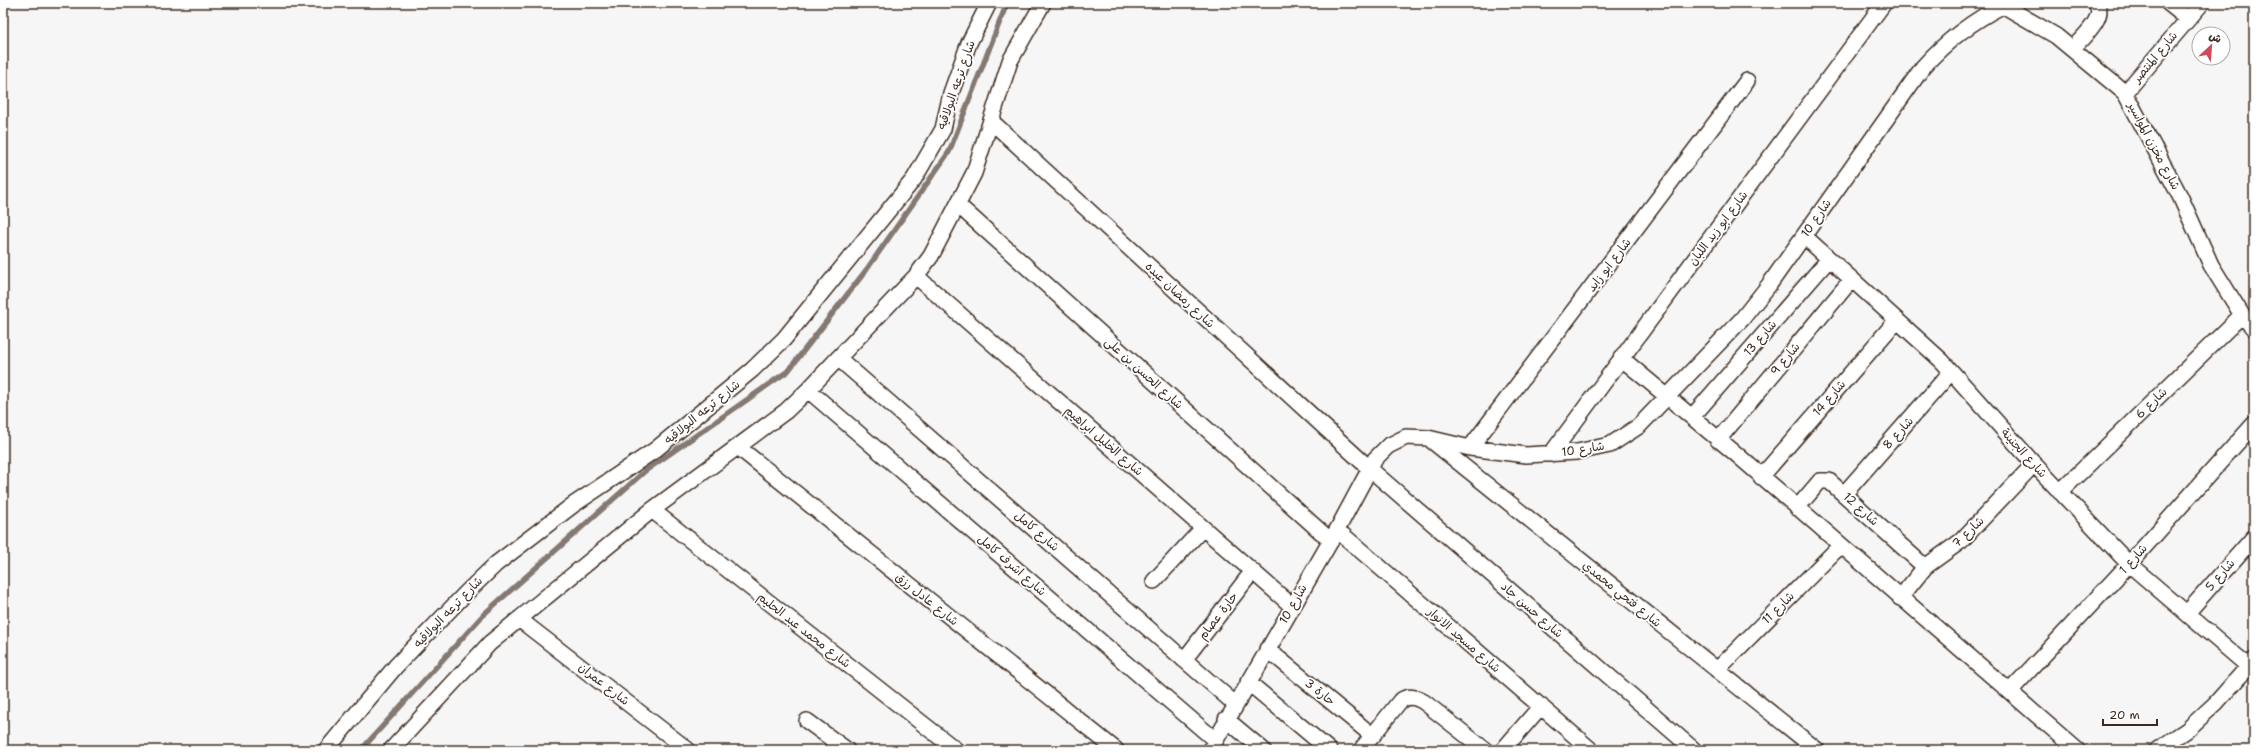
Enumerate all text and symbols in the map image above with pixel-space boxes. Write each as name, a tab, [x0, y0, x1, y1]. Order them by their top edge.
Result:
north arrow	[2191, 26, 2231, 66]
street label: شارع المنتصر	[2128, 28, 2182, 87]
text: ش	[2206, 28, 2224, 47]
street label: شارع ترعه البولاقيه	[933, 38, 980, 132]
street label: شارع مخزن المواسير	[2123, 98, 2184, 193]
street label: شارع ابو زيد اللبان	[1685, 187, 1752, 269]
street label: شارع 10	[1797, 196, 1836, 241]
street label: شارع ابو زايد	[1583, 235, 1635, 296]
street label: شارع رمضان عبده	[1141, 259, 1218, 332]
street label: شارع 13	[1740, 317, 1781, 360]
street label: شارع الحسن بن على	[1101, 333, 1187, 413]
street label: شارع 9	[1767, 339, 1804, 380]
street label: شارع ترعه البولاقيه	[661, 376, 744, 448]
street label: شارع 14	[1809, 377, 1850, 420]
street label: شارع 6	[2132, 384, 2171, 423]
street label: شارع الخليل ابراهيم	[1061, 403, 1147, 480]
street label: شارع 8	[1879, 413, 1918, 453]
street label: شارع الجنينة	[1997, 425, 2051, 482]
street label: شارع 10	[1560, 438, 1606, 461]
street label: شارع 12	[1839, 489, 1882, 530]
street label: شارع كامل	[1011, 507, 1063, 556]
street label: شارع 7	[1949, 513, 1988, 552]
street label: شارع اشرف كامل	[974, 531, 1050, 600]
street label: شارع 1	[2115, 541, 2151, 578]
street label: شارع 5	[2202, 556, 2239, 595]
street label: شارع فتحي محمدي	[1577, 557, 1665, 633]
street label: شارع عادل رزق	[892, 569, 962, 630]
street label: شارع ترعه البولاقيه	[410, 573, 487, 652]
street label: شارع حسن جاد	[1497, 579, 1566, 642]
street label: شارع 10	[1275, 581, 1312, 627]
street label: شارع 11	[1758, 588, 1798, 628]
street label: شارع محمد عبد الحليم	[754, 589, 854, 672]
street label: حارة عصام	[1194, 589, 1242, 644]
street label: شارع مسجد الانوار	[1423, 603, 1504, 677]
street label: شارع عمران	[575, 659, 633, 710]
street label: حارة 3	[1302, 675, 1338, 709]
scale bar	[2103, 701, 2157, 727]
text: 20 m	[2109, 707, 2140, 723]

